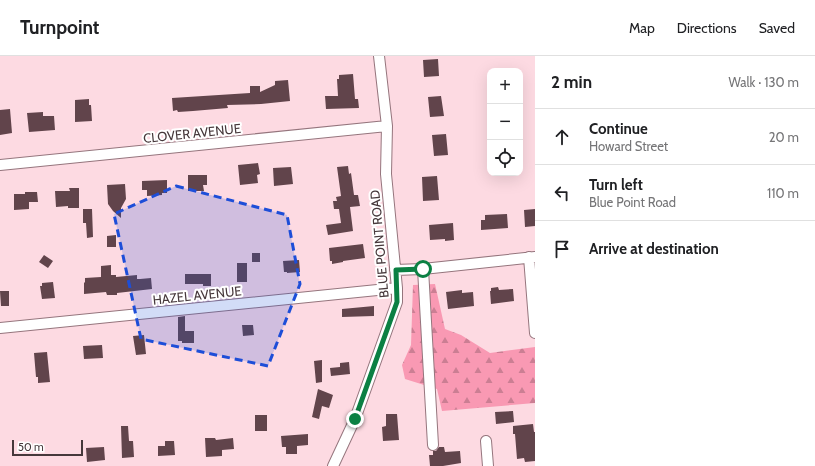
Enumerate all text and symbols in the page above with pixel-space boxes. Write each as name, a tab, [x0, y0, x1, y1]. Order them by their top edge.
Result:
text: Turnpoint	[20, 16, 99, 39]
text: Map	[629, 19, 655, 37]
text: Directions	[677, 19, 737, 37]
text: Saved	[759, 19, 795, 37]
map controls	[487, 68, 523, 176]
button: +	[487, 68, 523, 104]
text: 2 min	[551, 72, 592, 92]
text: Walk · 130 m	[728, 74, 799, 90]
button: −	[487, 104, 523, 140]
street label: CLOVER AVENUE	[142, 120, 242, 146]
text: Continue	[589, 120, 648, 138]
icon: ahead	[551, 126, 573, 148]
text: 20 m	[769, 129, 799, 145]
text: Howard Street	[589, 138, 668, 154]
button: locate	[487, 140, 523, 176]
text: Turn left	[589, 176, 643, 194]
icon: left	[551, 182, 573, 204]
text: 110 m	[767, 185, 799, 201]
street label: BLUE POINT ROAD	[366, 189, 392, 299]
text: Blue Point Road	[589, 194, 676, 210]
icon: arrive	[551, 238, 573, 260]
text: Arrive at destination	[589, 240, 719, 258]
route start	[414, 260, 432, 278]
street label: HAZEL AVENUE	[152, 282, 242, 308]
route end	[346, 410, 364, 428]
scale bar	[12, 438, 83, 457]
text: 50 m	[18, 440, 44, 454]

